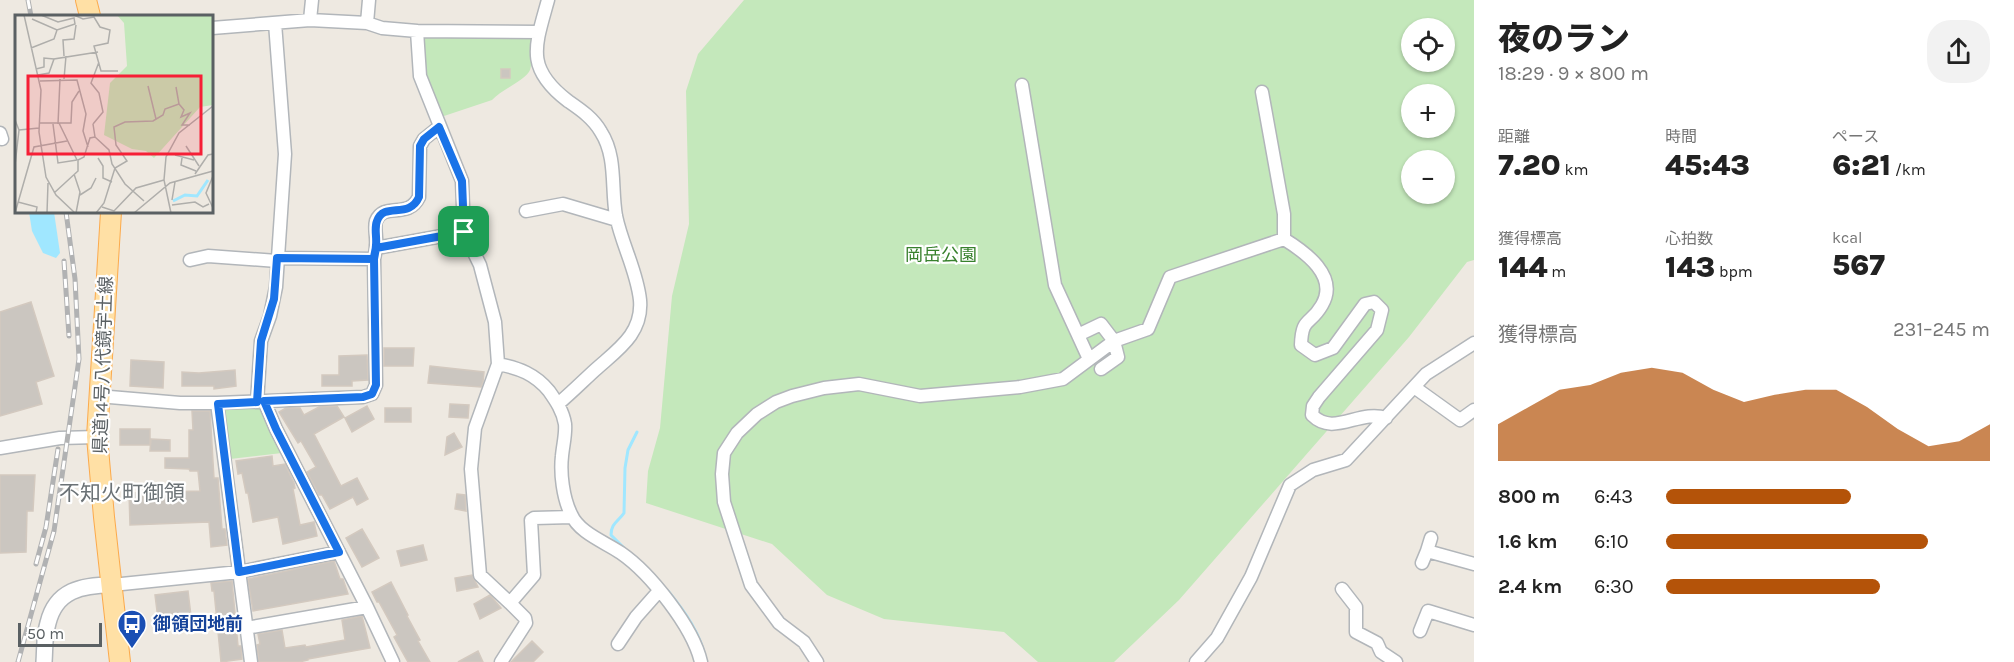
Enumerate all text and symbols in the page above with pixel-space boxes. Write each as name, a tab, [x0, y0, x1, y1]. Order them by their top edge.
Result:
inset map	[15, 15, 213, 213]
map controls	[1401, 18, 1455, 204]
button: locate	[1401, 18, 1455, 72]
text: 夜のラン	[1498, 20, 1630, 58]
button: share	[1927, 20, 1990, 83]
text: 18:29 · 9 × 800 m	[1498, 62, 1649, 85]
button: +	[1401, 84, 1455, 138]
text: 距離	[1498, 127, 1530, 146]
text: 時間	[1665, 127, 1697, 146]
text: ペース	[1832, 127, 1879, 146]
text: 7.20	[1498, 147, 1561, 183]
text: 45:43	[1665, 147, 1750, 183]
text: 6:21	[1832, 147, 1891, 183]
button: −	[1401, 150, 1455, 204]
text: km	[1561, 160, 1588, 179]
text: /km	[1891, 160, 1926, 179]
pin	[438, 206, 489, 257]
icon: arrive	[447, 215, 480, 248]
text: kcal	[1832, 228, 1863, 247]
text: 獲得標高	[1498, 229, 1562, 248]
text: 心拍数	[1665, 229, 1713, 248]
park label: 岡岳公園	[905, 244, 977, 266]
text: 567	[1832, 247, 1885, 283]
text: 144	[1498, 249, 1548, 285]
text: 143	[1665, 249, 1715, 285]
text: m	[1548, 262, 1566, 281]
text: bpm	[1715, 262, 1753, 281]
street label: 県道14号八代鏡宇土線	[89, 276, 117, 454]
text: 231–245 m	[1893, 318, 1990, 341]
text: 獲得標高	[1498, 323, 1578, 346]
district label: 不知火町御領	[59, 481, 185, 505]
text: 800 m	[1498, 485, 1560, 508]
text: 6:43	[1594, 485, 1633, 508]
text: 1.6 km	[1498, 530, 1557, 553]
text: 6:10	[1594, 530, 1629, 553]
text: 2.4 km	[1498, 575, 1562, 598]
text: 6:30	[1594, 575, 1634, 598]
bus stop icon: 御領団地前	[116, 608, 148, 650]
place label: 御領団地前	[152, 613, 243, 635]
scale bar	[18, 620, 102, 648]
text: 50 m	[27, 624, 64, 643]

